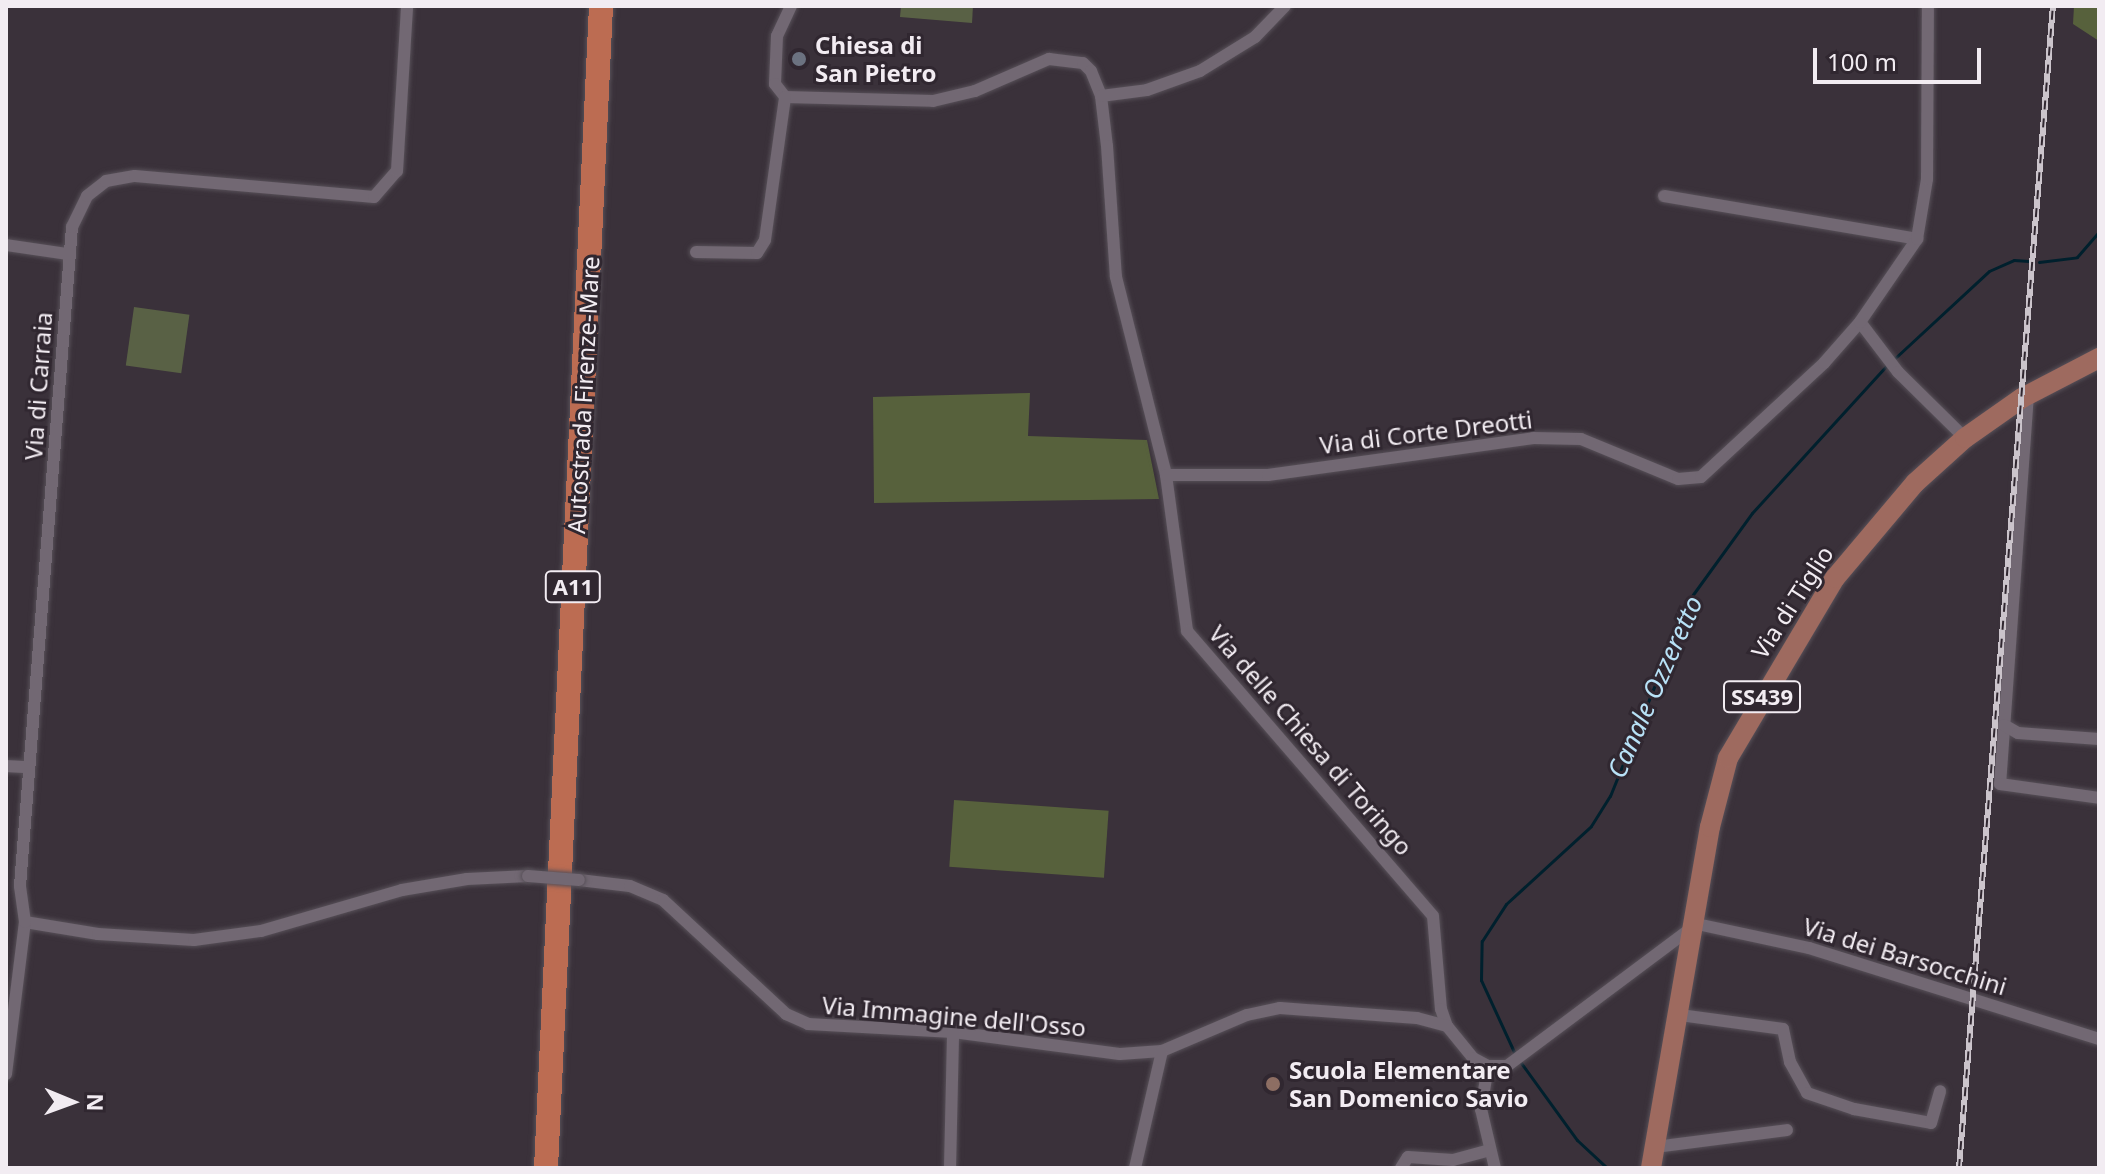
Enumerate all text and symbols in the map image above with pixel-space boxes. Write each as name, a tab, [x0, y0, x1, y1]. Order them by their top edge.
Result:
place label: Chiesa di San Pietro	[815, 31, 937, 87]
scale bar	[1817, 32, 1985, 82]
text: 100 m	[1827, 45, 1897, 78]
marker: Chiesa di San Pietro	[790, 50, 808, 68]
street label: Autostrada Firenze-Mare	[561, 255, 605, 535]
street label: Via di Carraia	[18, 311, 58, 461]
street label: Via di Corte Dreotti	[1318, 405, 1534, 459]
street label: Via di Tiglio	[1745, 540, 1839, 664]
road number: A11	[543, 569, 603, 605]
water label: Canale Ozzeretto	[1601, 591, 1709, 783]
street label: Via delle Chiesa di Toringo	[1203, 619, 1419, 861]
road number: SS439	[1722, 679, 1802, 715]
street label: Via dei Barsocchini	[1800, 911, 2010, 1001]
street label: Via Immagine dell'Osso	[821, 990, 1087, 1042]
place label: Scuola Elementare San Domenico Savio	[1289, 1056, 1529, 1112]
north arrow	[32, 1062, 112, 1142]
marker: Scuola Elementare San Domenico Savio	[1264, 1075, 1282, 1093]
text: N	[81, 1093, 111, 1112]

